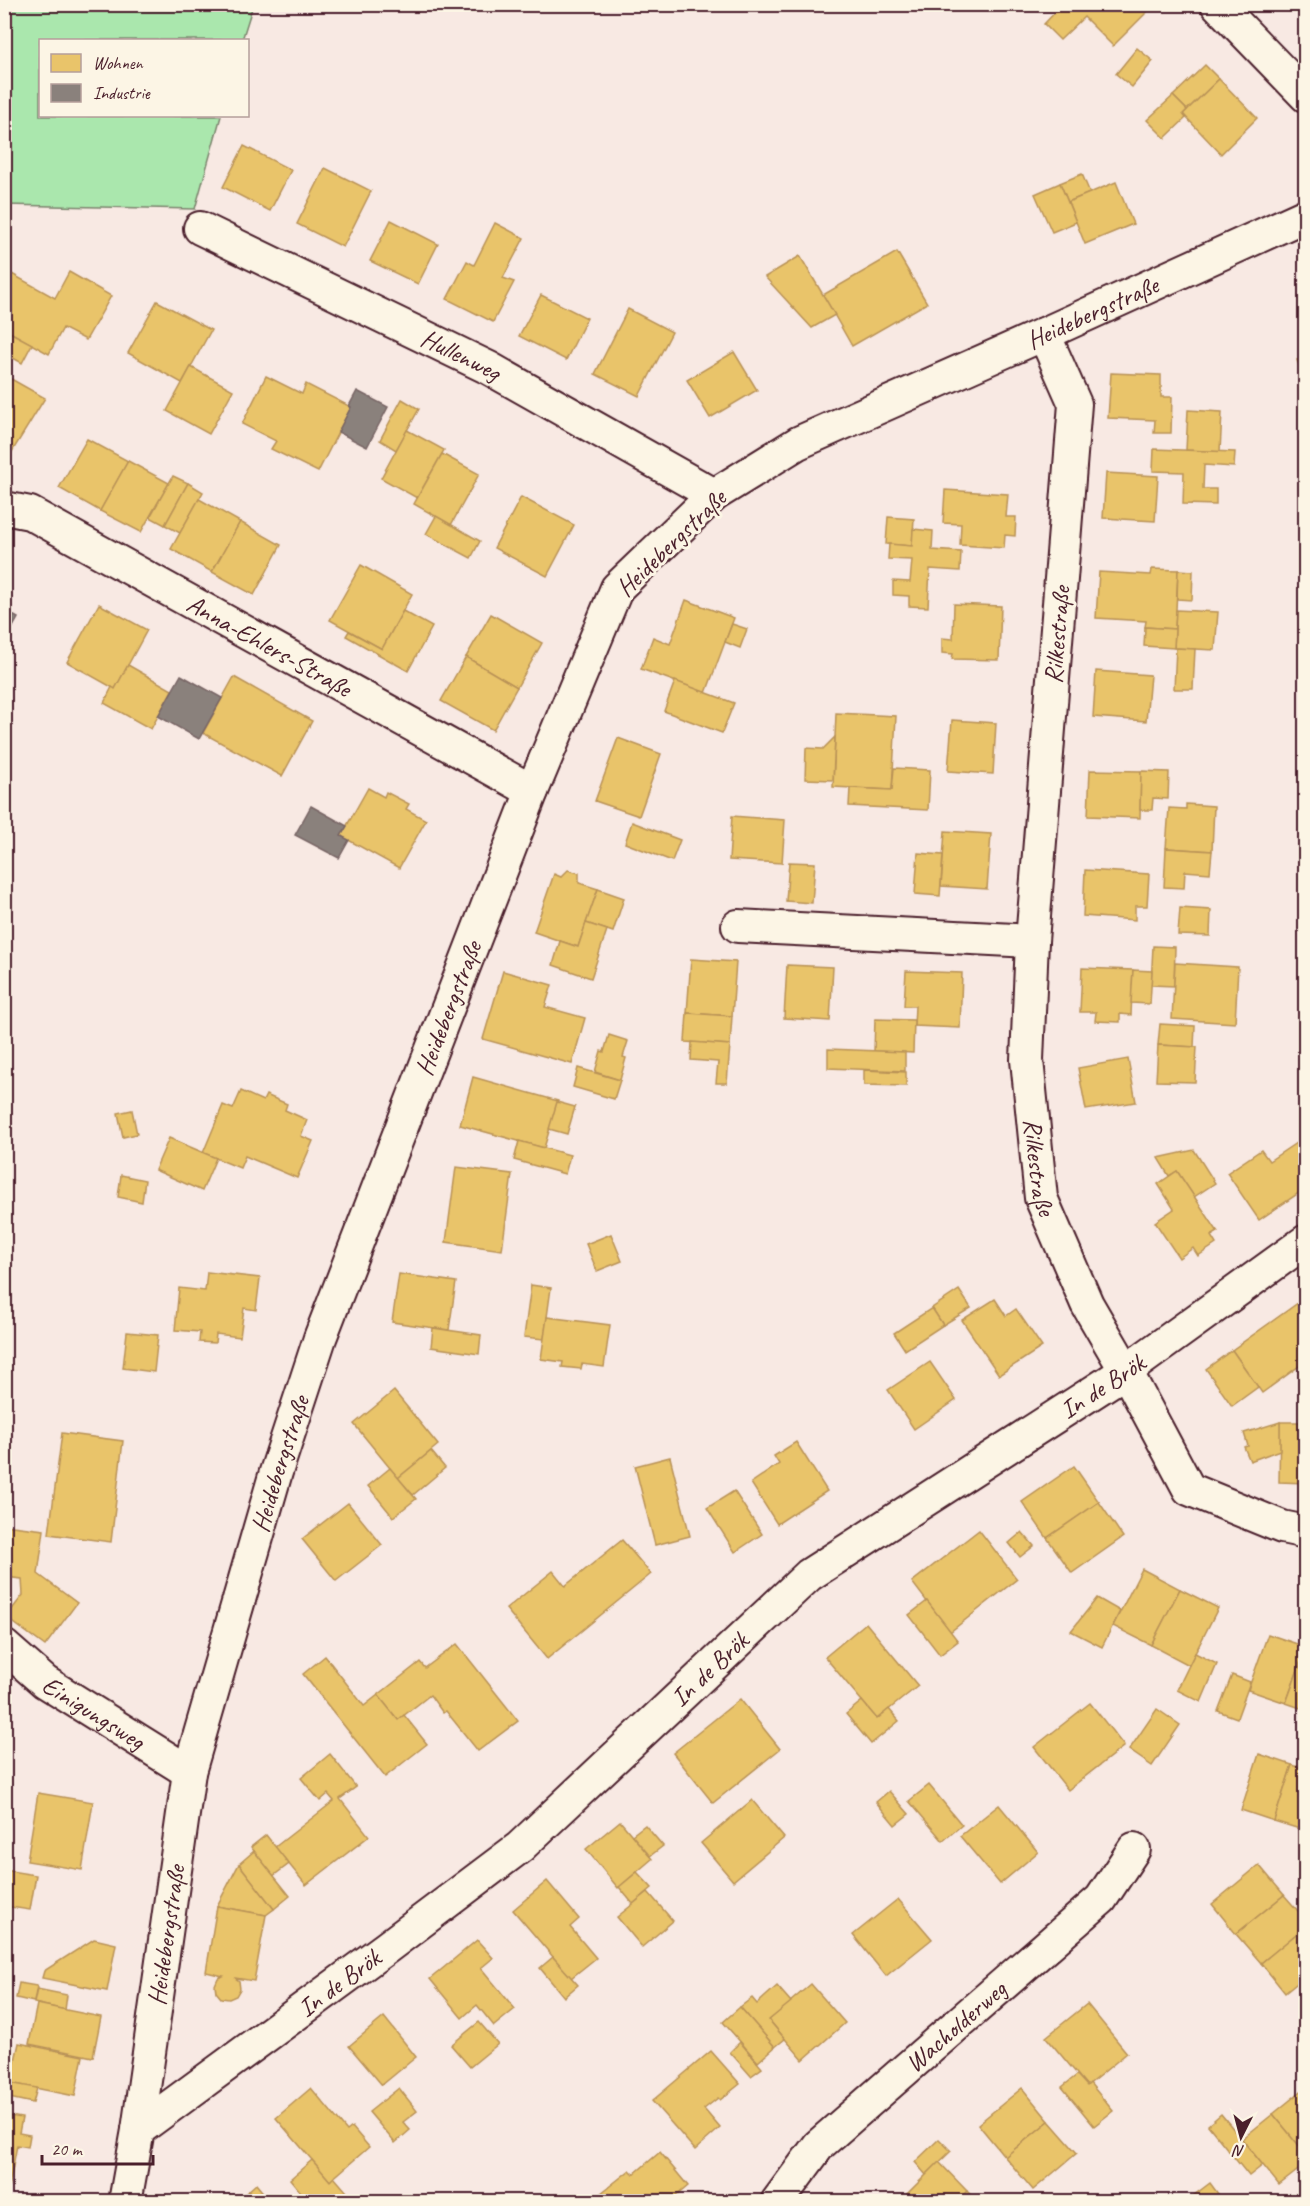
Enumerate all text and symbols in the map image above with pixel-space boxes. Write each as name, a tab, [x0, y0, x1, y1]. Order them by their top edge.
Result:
legend	[39, 39, 249, 117]
text: Wohnen	[93, 52, 144, 74]
text: Industrie	[93, 82, 151, 104]
street label: Heidebergstraße	[1021, 267, 1166, 356]
street label: Hullenweg	[416, 321, 508, 389]
street label: Heidebergstraße	[609, 480, 735, 604]
street label: Rilkestraße	[1036, 582, 1078, 685]
street label: Anna-Ehlers-Straße	[181, 587, 359, 705]
street label: Heidebergstraße	[407, 934, 490, 1080]
street label: Rilkestraße	[1017, 1117, 1064, 1223]
street label: In de Brök	[1053, 1345, 1153, 1426]
street label: Heidebergstraße	[243, 1389, 317, 1536]
street label: In de Brök	[663, 1623, 757, 1714]
street label: Einigungsweg	[36, 1668, 153, 1758]
street label: Heidebergstraße	[139, 1860, 192, 2007]
street label: In de Brök	[291, 1940, 389, 2024]
street label: Wacholderweg	[898, 1972, 1014, 2079]
north arrow	[1211, 2107, 1271, 2167]
scale bar	[42, 2128, 153, 2166]
text: 20 m	[51, 2138, 84, 2160]
text: N	[1230, 2140, 1246, 2161]

